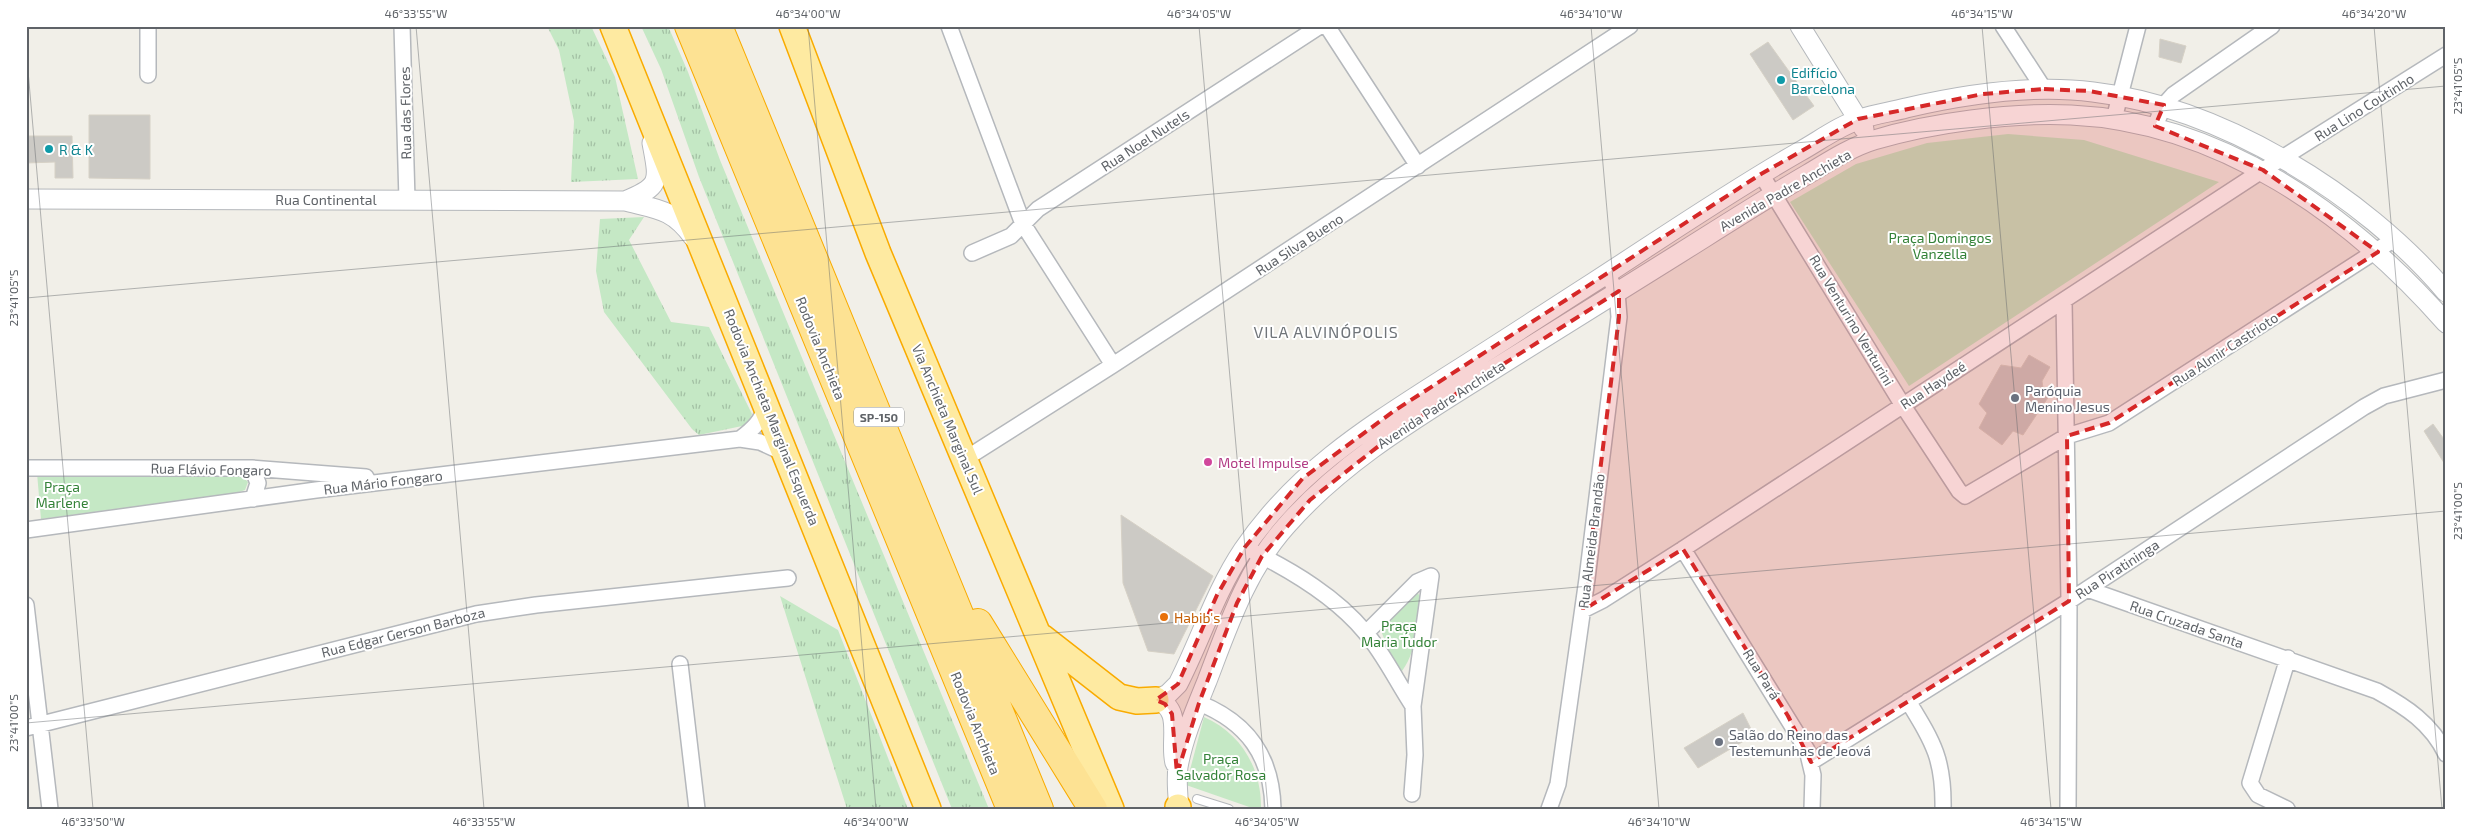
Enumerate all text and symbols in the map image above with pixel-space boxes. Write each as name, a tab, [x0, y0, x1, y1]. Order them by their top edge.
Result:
text: 46°33'55"W	[385, 6, 447, 20]
text: 46°34'00"W	[775, 6, 841, 20]
text: 46°34'05"W	[1167, 6, 1231, 20]
text: 46°34'10"W	[1560, 6, 1622, 20]
text: 46°34'15"W	[1951, 6, 2013, 20]
text: 46°34'20"W	[2342, 6, 2406, 20]
text: 23°41'05"S	[2450, 57, 2464, 115]
place label: Edifício Barcelona	[1791, 64, 1855, 97]
street label: Rua das Flores	[396, 66, 414, 160]
street label: Rua Lino Coutinho	[2311, 69, 2417, 144]
marker: Edifício Barcelona	[1775, 74, 1787, 86]
street label: Rua Noel Nutels	[1098, 105, 1192, 175]
place label: R & K	[59, 141, 94, 158]
marker: R & K	[43, 143, 55, 155]
street label: Avenida Padre Anchieta	[1716, 145, 1854, 235]
street label: Rua Continental	[275, 191, 377, 208]
street label: Rua Silva Bueno	[1252, 209, 1346, 279]
park label: Praça Domingos Vanzella	[1888, 229, 1992, 262]
street label: Rua Venturino Venturini	[1806, 251, 1898, 389]
text: 23°41'05"S	[6, 269, 20, 327]
street label: Rodovia Anchieta	[793, 294, 849, 402]
street label: Rodovia Anchieta Marginal Esquerda	[721, 306, 823, 528]
street label: Rua Almir Castrioto	[2169, 308, 2281, 390]
district label: VILA ALVINÓPOLIS	[1253, 322, 1399, 341]
street label: Via Anchieta Marginal Sul	[909, 342, 988, 497]
street label: Avenida Padre Anchieta	[1374, 356, 1508, 452]
street label: Rua Haydeé	[1897, 357, 1969, 413]
place label: Paróquia Menino Jesus	[2025, 382, 2110, 415]
marker: Paróquia Menino Jesus	[2009, 392, 2021, 404]
road number: SP-150	[854, 408, 904, 427]
place label: Motel Impulse	[1218, 454, 1309, 471]
marker: Motel Impulse	[1202, 456, 1214, 468]
street label: Rua Flávio Fongaro	[150, 459, 272, 479]
street label: Rua Mário Fongaro	[323, 466, 444, 498]
street label: Rua Almeida Brandão	[1574, 473, 1608, 609]
park label: Praça Marlene	[36, 478, 88, 511]
text: 23°41'00"S	[2450, 482, 2464, 540]
street label: Rua Piratininga	[2072, 536, 2162, 602]
street label: Rua Cruzada Santa	[2128, 597, 2246, 651]
street label: Rua Edgar Gerson Barboza	[319, 603, 487, 661]
place label: Habib's	[1174, 609, 1220, 626]
marker: Habib's	[1158, 611, 1170, 623]
park label: Praça Maria Tudor	[1361, 617, 1437, 650]
street label: Rua Pará	[1740, 645, 1784, 703]
street label: Rodovia Anchieta	[948, 669, 1004, 777]
text: 23°41'00"S	[6, 694, 20, 752]
place label: Salão do Reino das Testemunhas de Jeová	[1729, 726, 1871, 759]
marker: Salão do Reino das Testemunhas de Jeová	[1713, 736, 1725, 748]
park label: Praça Salvador Rosa	[1176, 750, 1266, 783]
text: 46°33'50"W	[61, 814, 125, 828]
text: 46°33'55"W	[453, 814, 515, 828]
text: 46°34'00"W	[843, 814, 909, 828]
text: 46°34'05"W	[1235, 814, 1299, 828]
text: 46°34'10"W	[1628, 814, 1690, 828]
text: 46°34'15"W	[2020, 814, 2082, 828]

